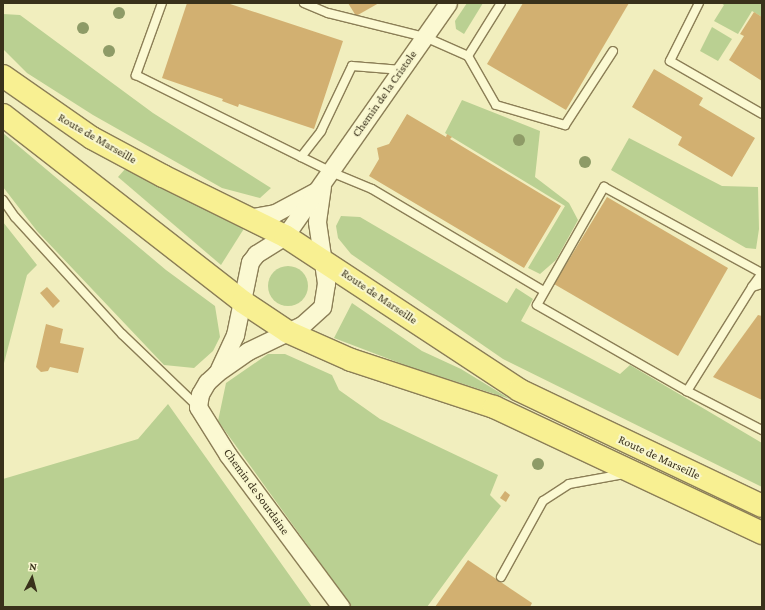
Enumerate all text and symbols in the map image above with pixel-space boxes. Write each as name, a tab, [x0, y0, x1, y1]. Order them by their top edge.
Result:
street label: Chemin de la Cristole	[350, 48, 420, 140]
street label: Route de Marseille	[55, 111, 139, 167]
street label: Route de Marseille	[338, 266, 420, 328]
street label: Route de Marseille	[616, 433, 702, 483]
street label: Chemin de Sourdaine	[220, 446, 292, 538]
north arrow	[12, 558, 52, 598]
text: N	[29, 560, 38, 572]

